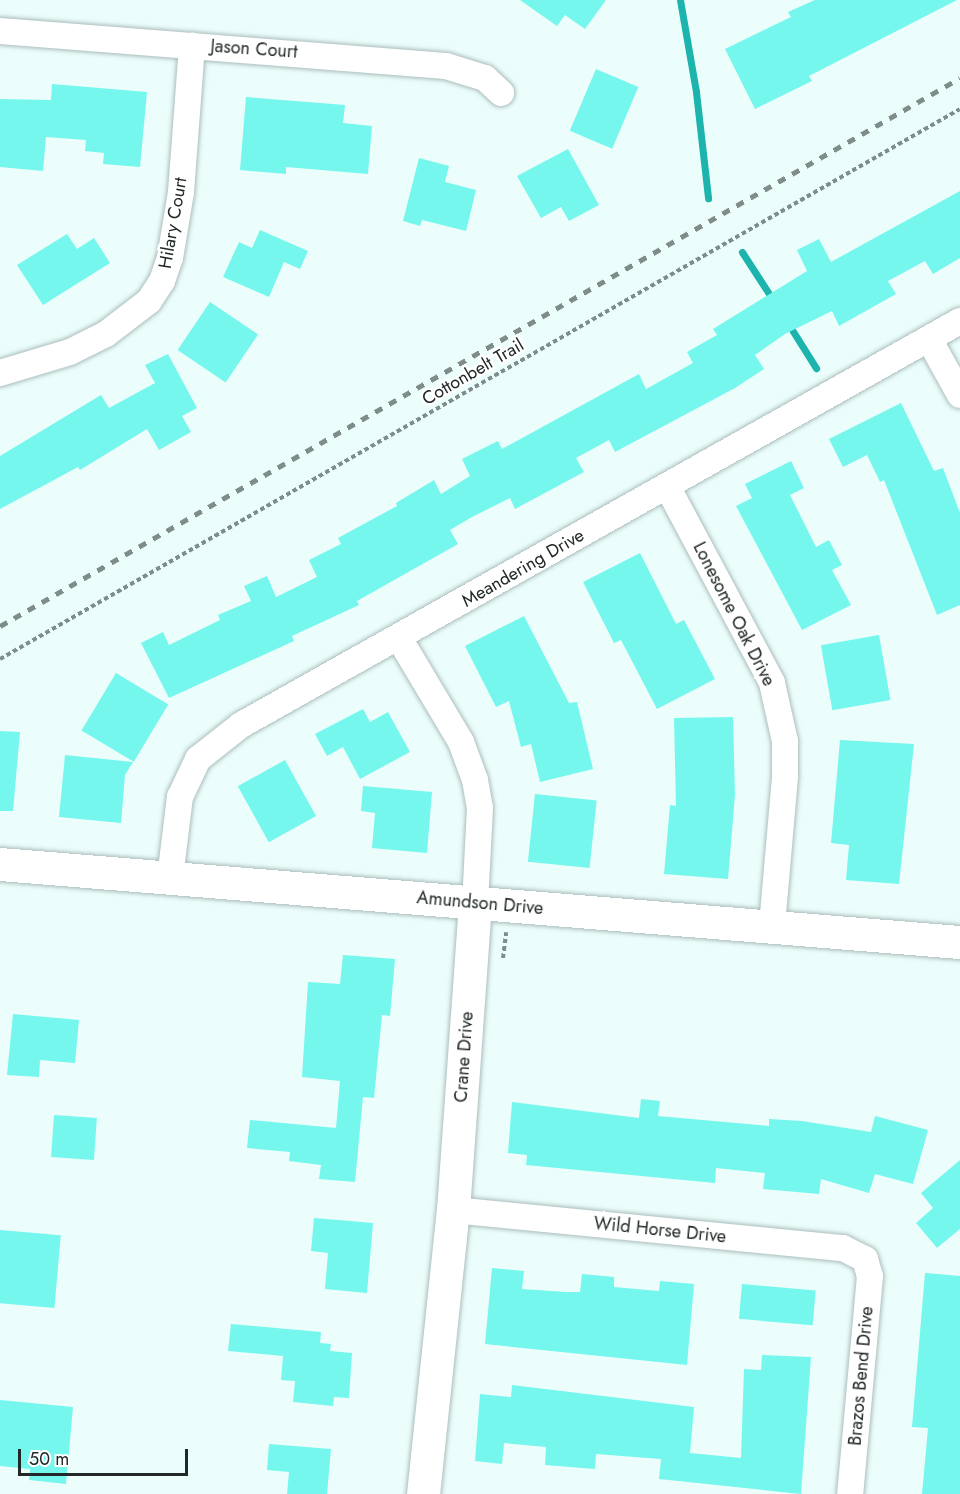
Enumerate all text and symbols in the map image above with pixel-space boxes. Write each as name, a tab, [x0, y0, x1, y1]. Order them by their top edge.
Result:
street label: Jason Court	[210, 35, 298, 63]
street label: Hilary Court	[154, 176, 192, 270]
street label: Cottonbelt Trail	[418, 334, 528, 410]
street label: Meandering Drive	[458, 524, 588, 612]
street label: Lonesome Oak Drive	[688, 538, 780, 690]
street label: Amundson Drive	[416, 887, 544, 919]
street label: Crane Drive	[450, 1011, 478, 1103]
street label: Wild Horse Drive	[593, 1212, 727, 1248]
street label: Brazos Bend Drive	[844, 1305, 878, 1447]
scale bar	[21, 1437, 190, 1475]
text: 50 m	[29, 1446, 69, 1472]

